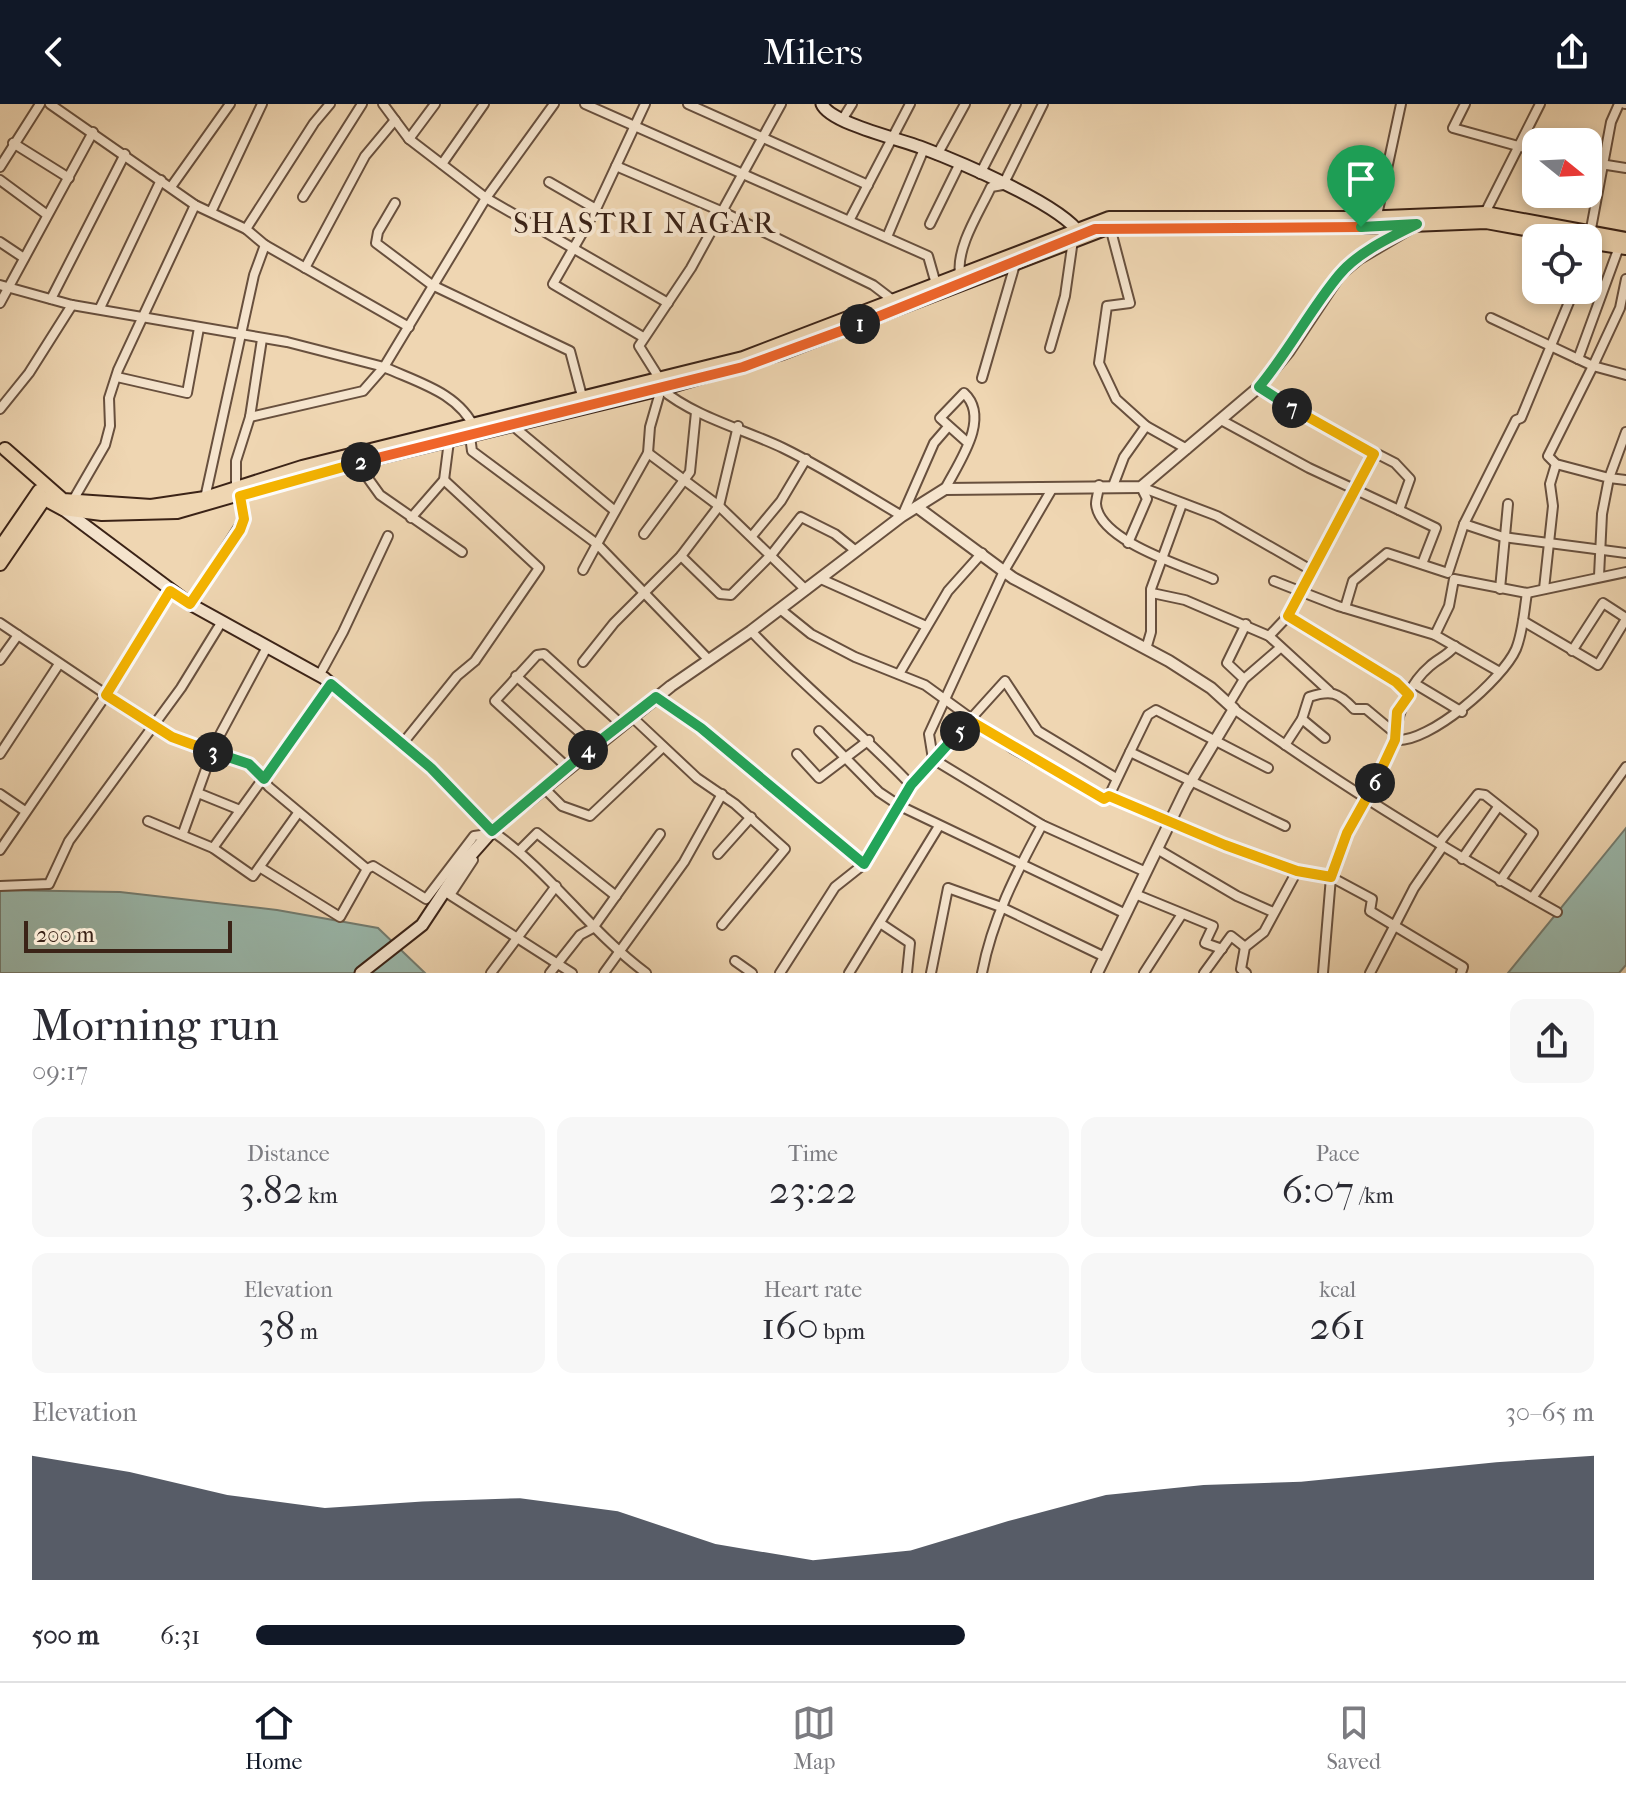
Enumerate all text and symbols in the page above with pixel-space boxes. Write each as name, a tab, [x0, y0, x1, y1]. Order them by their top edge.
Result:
icon: back	[32, 30, 76, 74]
icon: share	[1550, 30, 1594, 74]
text: Milers	[763, 31, 863, 73]
north arrow	[1522, 128, 1602, 208]
map controls	[1522, 128, 1602, 304]
pin	[1327, 145, 1395, 227]
icon: arrive	[1339, 157, 1383, 201]
district label: SHASTRI NAGAR	[513, 206, 777, 241]
button: locate	[1522, 224, 1602, 304]
pin: 1	[840, 304, 880, 344]
text: 1	[856, 311, 864, 337]
pin: 7	[1272, 388, 1312, 428]
text: 7	[1287, 395, 1297, 421]
pin: 2	[341, 442, 381, 482]
text: 2	[355, 449, 367, 475]
pin: 5	[940, 711, 980, 751]
text: 5	[955, 718, 965, 744]
pin: 4	[568, 730, 608, 770]
pin: 3	[193, 732, 233, 772]
text: 4	[582, 737, 595, 763]
text: 3	[208, 739, 218, 765]
pin: 6	[1355, 763, 1395, 803]
text: 6	[1369, 770, 1381, 796]
scale bar	[24, 917, 232, 953]
text: 200 m	[36, 922, 95, 948]
button: share	[1510, 999, 1594, 1083]
text: Morning run	[32, 1000, 279, 1051]
text: 09:17	[32, 1056, 88, 1087]
text: Distance	[247, 1141, 330, 1167]
text: Time	[788, 1141, 838, 1167]
text: Pace	[1316, 1141, 1360, 1167]
text: 3.82	[239, 1167, 304, 1213]
text: 23:22	[769, 1167, 857, 1213]
text: 6:07	[1281, 1167, 1354, 1213]
text: km	[304, 1183, 338, 1209]
text: /km	[1354, 1183, 1394, 1209]
text: Elevation	[244, 1277, 333, 1303]
text: Heart rate	[764, 1277, 862, 1303]
text: kcal	[1319, 1277, 1356, 1303]
text: 38	[259, 1303, 295, 1349]
text: 160	[761, 1303, 819, 1349]
text: 261	[1310, 1303, 1366, 1349]
text: m	[295, 1319, 318, 1345]
text: bpm	[819, 1319, 865, 1345]
text: Elevation	[32, 1397, 137, 1428]
text: 30–65 m	[1505, 1397, 1594, 1428]
text: 500 m	[32, 1620, 99, 1651]
text: 6:31	[160, 1620, 200, 1651]
tab: Home	[245, 1701, 302, 1775]
tab: Map	[792, 1701, 836, 1775]
tab: Saved	[1326, 1701, 1381, 1775]

